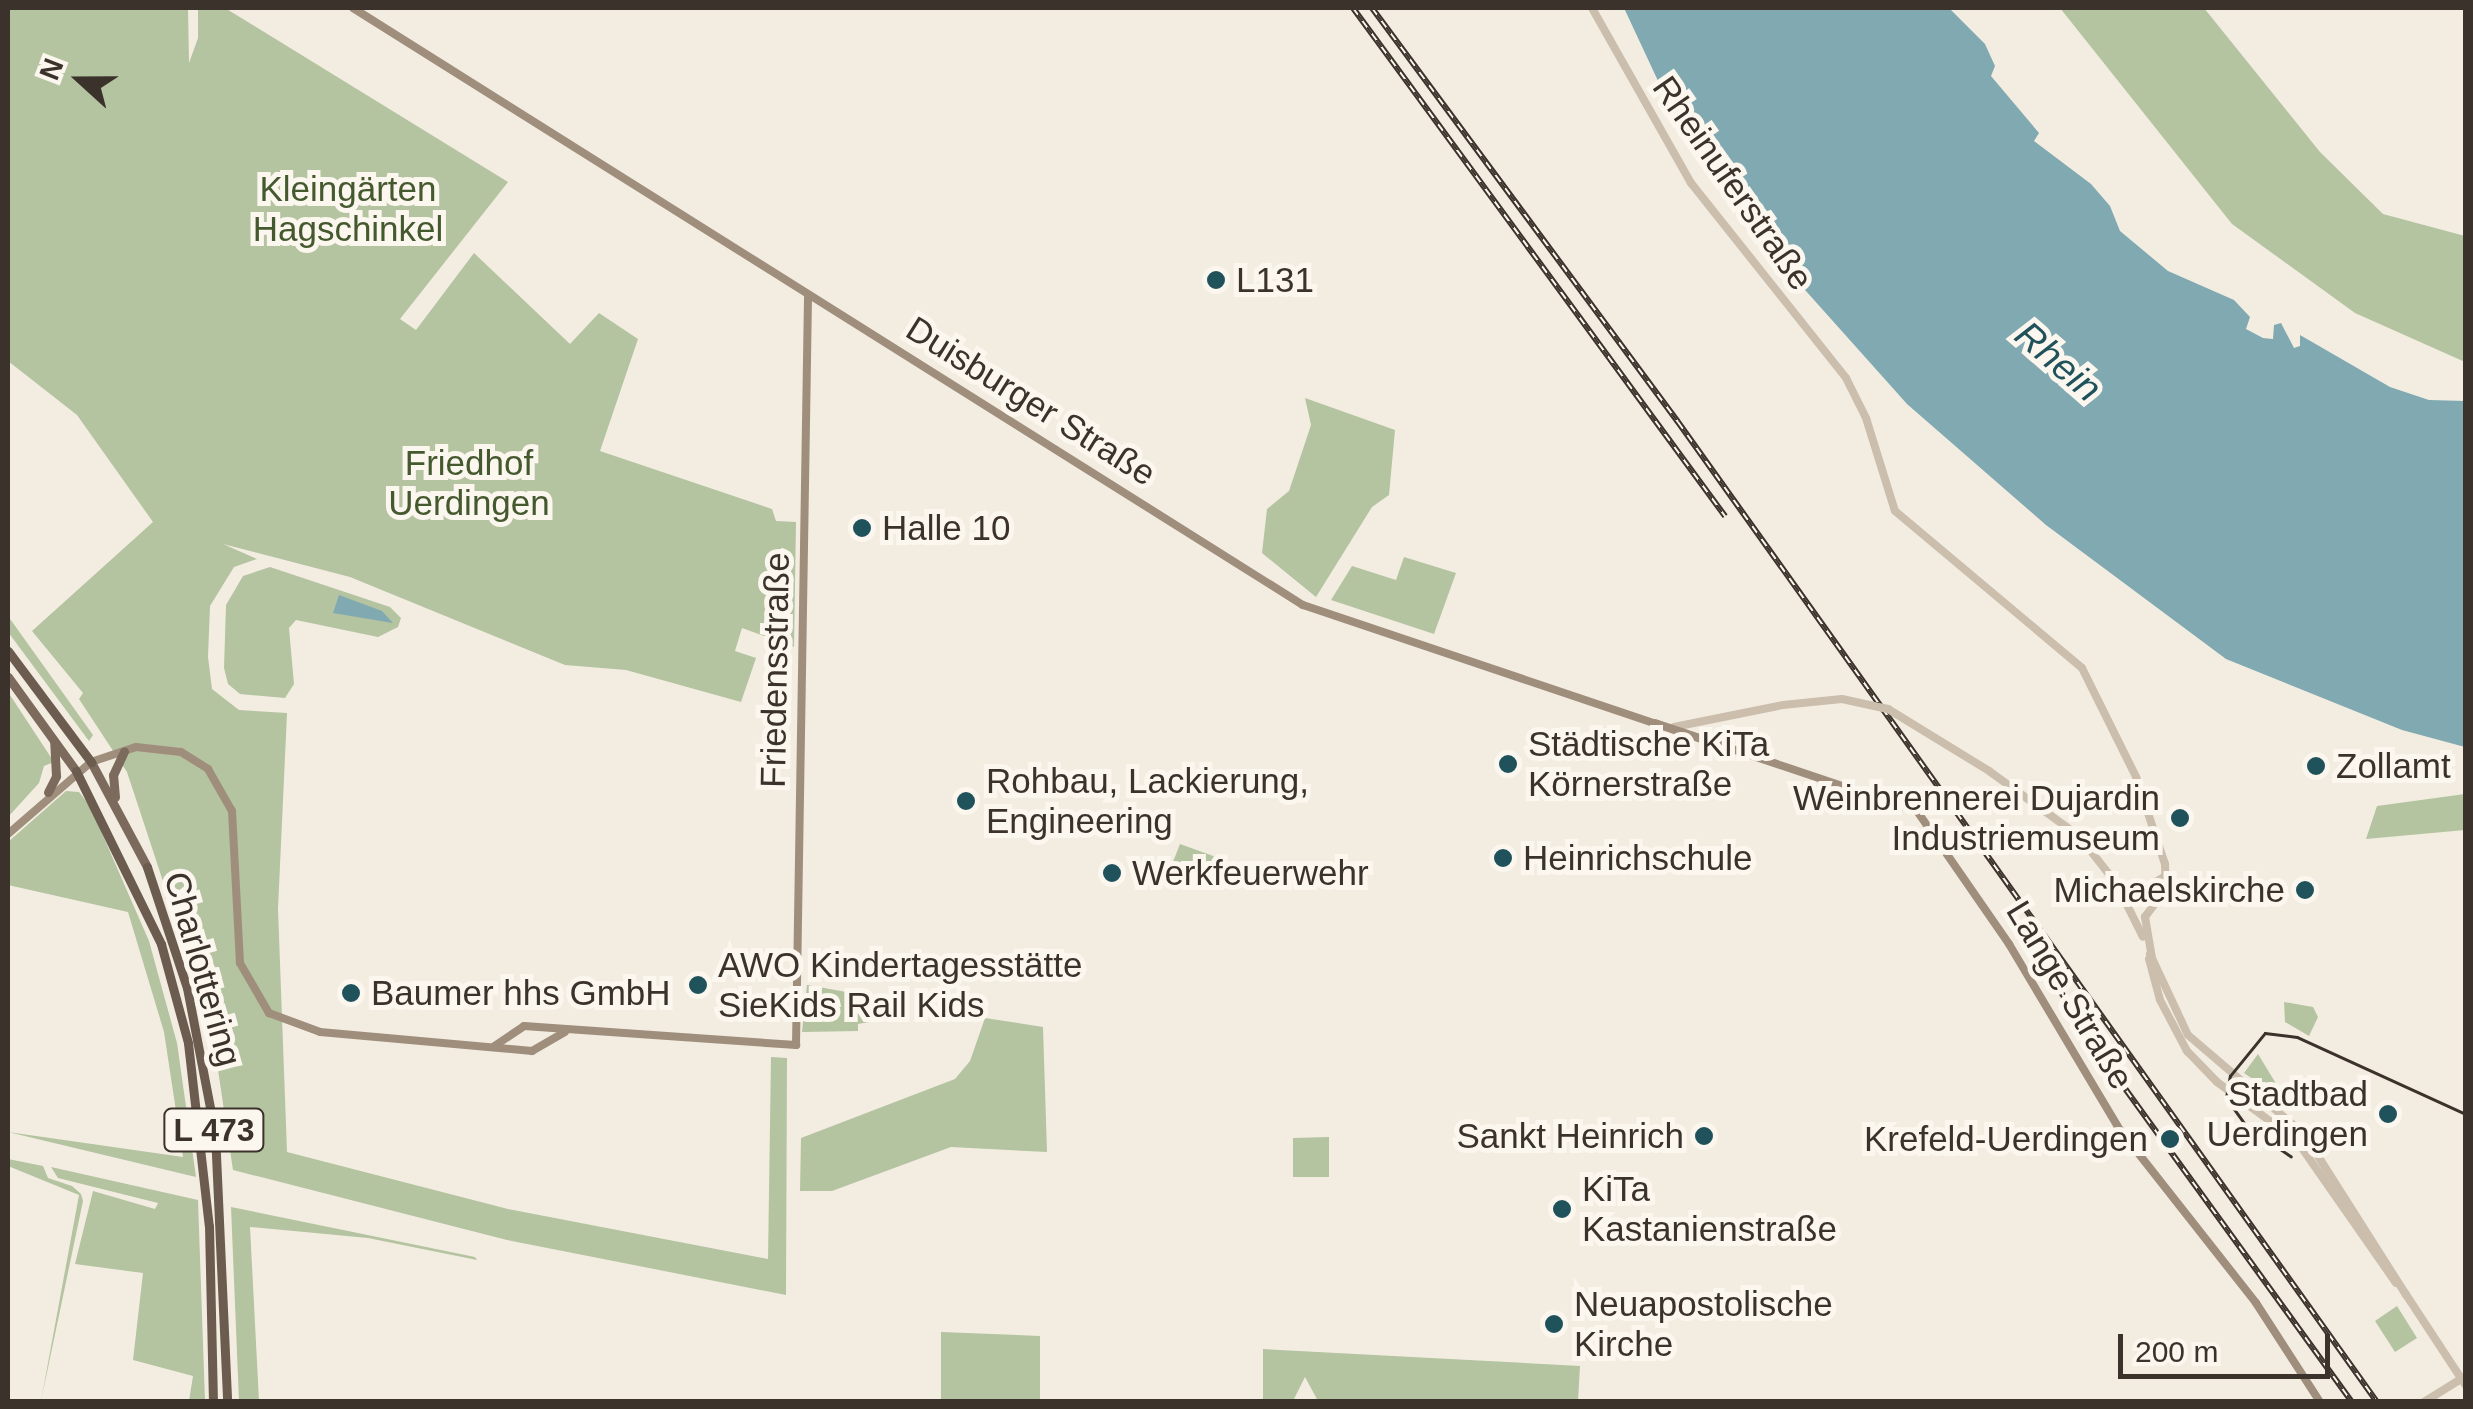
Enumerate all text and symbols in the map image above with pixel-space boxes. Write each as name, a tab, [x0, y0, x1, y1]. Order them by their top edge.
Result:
north arrow	[30, 30, 130, 130]
text: N	[33, 54, 70, 84]
street label: Rheinuferstraße	[1644, 68, 1822, 298]
park label: Kleingärten Hagschinkel	[253, 168, 443, 250]
place label: L131	[1236, 259, 1314, 301]
marker: L131	[1205, 269, 1227, 291]
street label: Duisburger Straße	[899, 307, 1163, 495]
water label: Rhein	[2006, 312, 2110, 412]
park label: Friedhof Uerdingen	[388, 442, 550, 524]
place label: Halle 10	[882, 507, 1010, 549]
marker: Halle 10	[851, 517, 873, 539]
street label: Friedensstraße	[752, 552, 798, 788]
place label: Städtische KiTa Körnerstraße	[1528, 723, 1769, 805]
place label: Zollamt	[2336, 745, 2451, 787]
marker: Städtische KiTa Körnerstraße	[1497, 753, 1519, 775]
marker: Zollamt	[2305, 755, 2327, 777]
place label: Rohbau, Lackierung, Engineering	[986, 760, 1309, 842]
place label: Weinbrennerei Dujardin Industriemuseum	[1793, 777, 2160, 859]
marker: Rohbau, Lackierung, Engineering	[955, 790, 977, 812]
marker: Weinbrennerei Dujardin Industriemuseum	[2169, 807, 2191, 829]
place label: Heinrichschule	[1523, 837, 1753, 879]
marker: Heinrichschule	[1492, 847, 1514, 869]
place label: Werkfeuerwehr	[1132, 852, 1369, 894]
marker: Werkfeuerwehr	[1101, 862, 1123, 884]
street label: Charlottering	[155, 867, 251, 1071]
place label: Michaelskirche	[2054, 869, 2285, 911]
marker: Michaelskirche	[2294, 879, 2316, 901]
street label: Lange Straße	[1997, 893, 2143, 1097]
place label: AWO Kindertagesstätte SieKids Rail Kids	[718, 944, 1082, 1026]
place label: Baumer hhs GmbH	[371, 972, 671, 1014]
marker: AWO Kindertagesstätte SieKids Rail Kids	[687, 974, 709, 996]
marker: Baumer hhs GmbH	[340, 982, 362, 1004]
place label: Stadtbad Uerdingen	[2207, 1073, 2368, 1155]
road number: L 473	[162, 1103, 266, 1157]
marker: Stadtbad Uerdingen	[2377, 1103, 2399, 1125]
place label: Sankt Heinrich	[1456, 1115, 1684, 1157]
place label: Krefeld-Uerdingen	[1864, 1118, 2148, 1160]
marker: Sankt Heinrich	[1693, 1125, 1715, 1147]
marker: Krefeld-Uerdingen	[2157, 1126, 2183, 1152]
place label: KiTa Kastanienstraße	[1582, 1168, 1837, 1250]
marker: KiTa Kastanienstraße	[1551, 1198, 1573, 1220]
place label: Neuapostolische Kirche	[1574, 1283, 1833, 1365]
marker: Neuapostolische Kirche	[1543, 1313, 1565, 1335]
scale bar	[2123, 1314, 2336, 1376]
text: 200 m	[2135, 1335, 2218, 1368]

